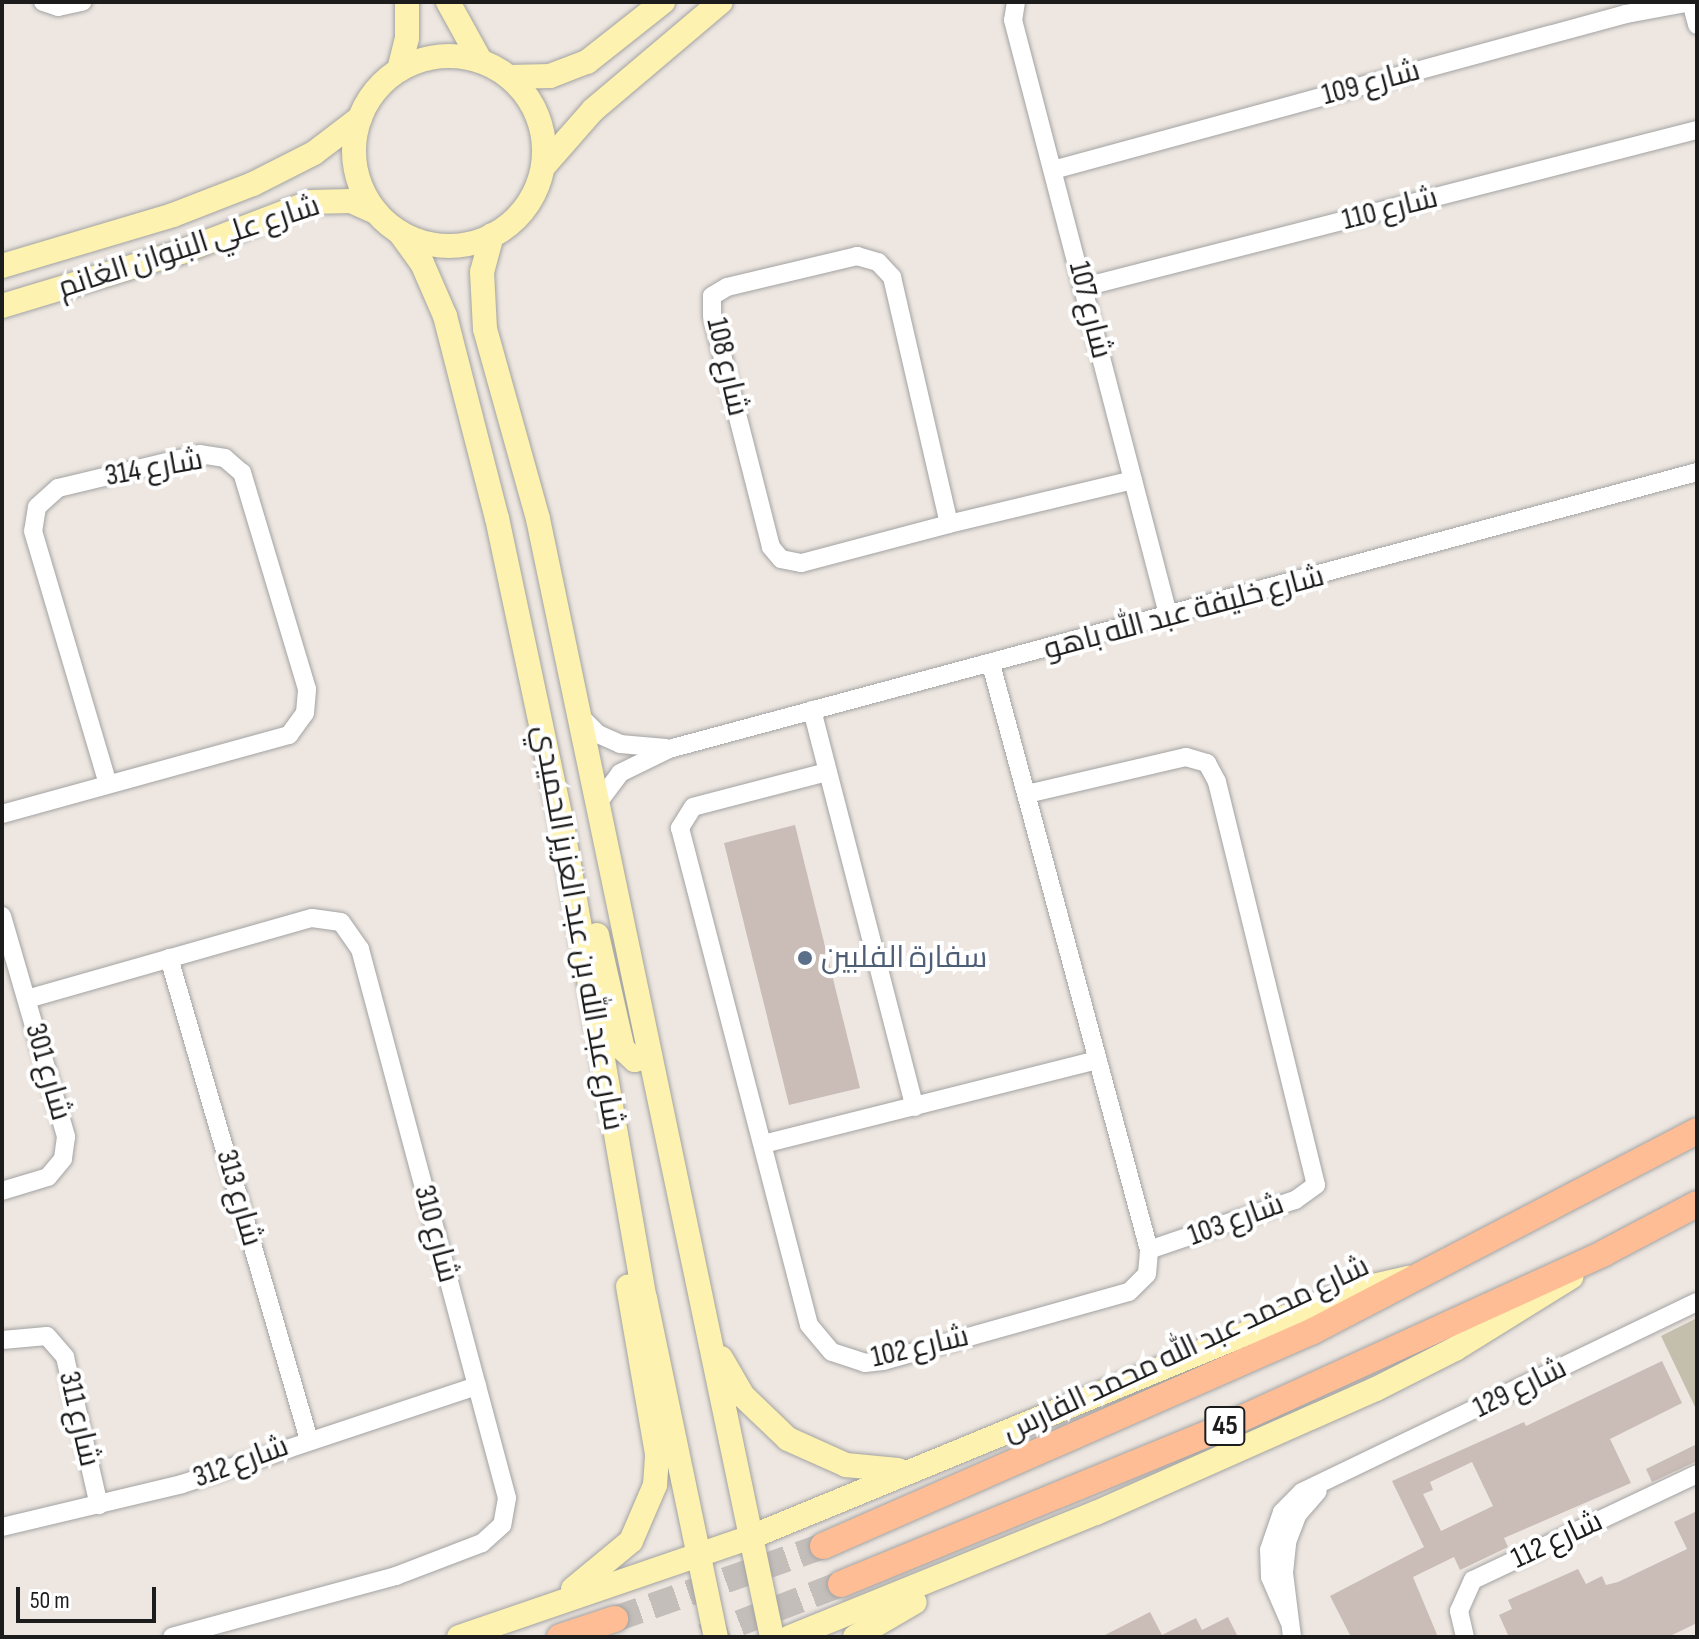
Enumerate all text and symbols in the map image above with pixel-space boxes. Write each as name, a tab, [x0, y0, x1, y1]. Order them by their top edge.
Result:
street label: شارع 109	[1318, 53, 1424, 113]
street label: شارع 110	[1338, 180, 1442, 238]
street label: شارع علي البنوان الغانم	[54, 188, 324, 306]
street label: شارع 107	[1061, 258, 1119, 362]
street label: شارع 108	[698, 314, 756, 420]
street label: شارع 314	[102, 442, 206, 494]
street label: شارع خليفة عبد الله باهو	[1040, 558, 1328, 668]
street label: شارع عبد الله بن عبد العزيز الحميدي	[525, 723, 631, 1133]
place label: سفارة الفلبين	[821, 940, 987, 976]
marker: سفارة الفلبين	[796, 949, 814, 967]
street label: شارع 301	[17, 1019, 79, 1125]
street label: شارع 313	[208, 1146, 270, 1250]
street label: شارع 310	[406, 1181, 466, 1287]
street label: شارع 103	[1183, 1186, 1289, 1254]
street label: شارع محمد عبد الله محمد الفارس	[997, 1248, 1375, 1450]
street label: شارع 102	[868, 1318, 972, 1376]
street label: شارع 129	[1467, 1350, 1573, 1426]
street label: شارع 311	[51, 1368, 107, 1470]
road number: 45	[1203, 1402, 1247, 1450]
street label: شارع 312	[188, 1428, 294, 1496]
street label: شارع 112	[1506, 1503, 1608, 1577]
scale bar	[20, 1571, 160, 1621]
text: 50 m	[30, 1586, 70, 1615]

